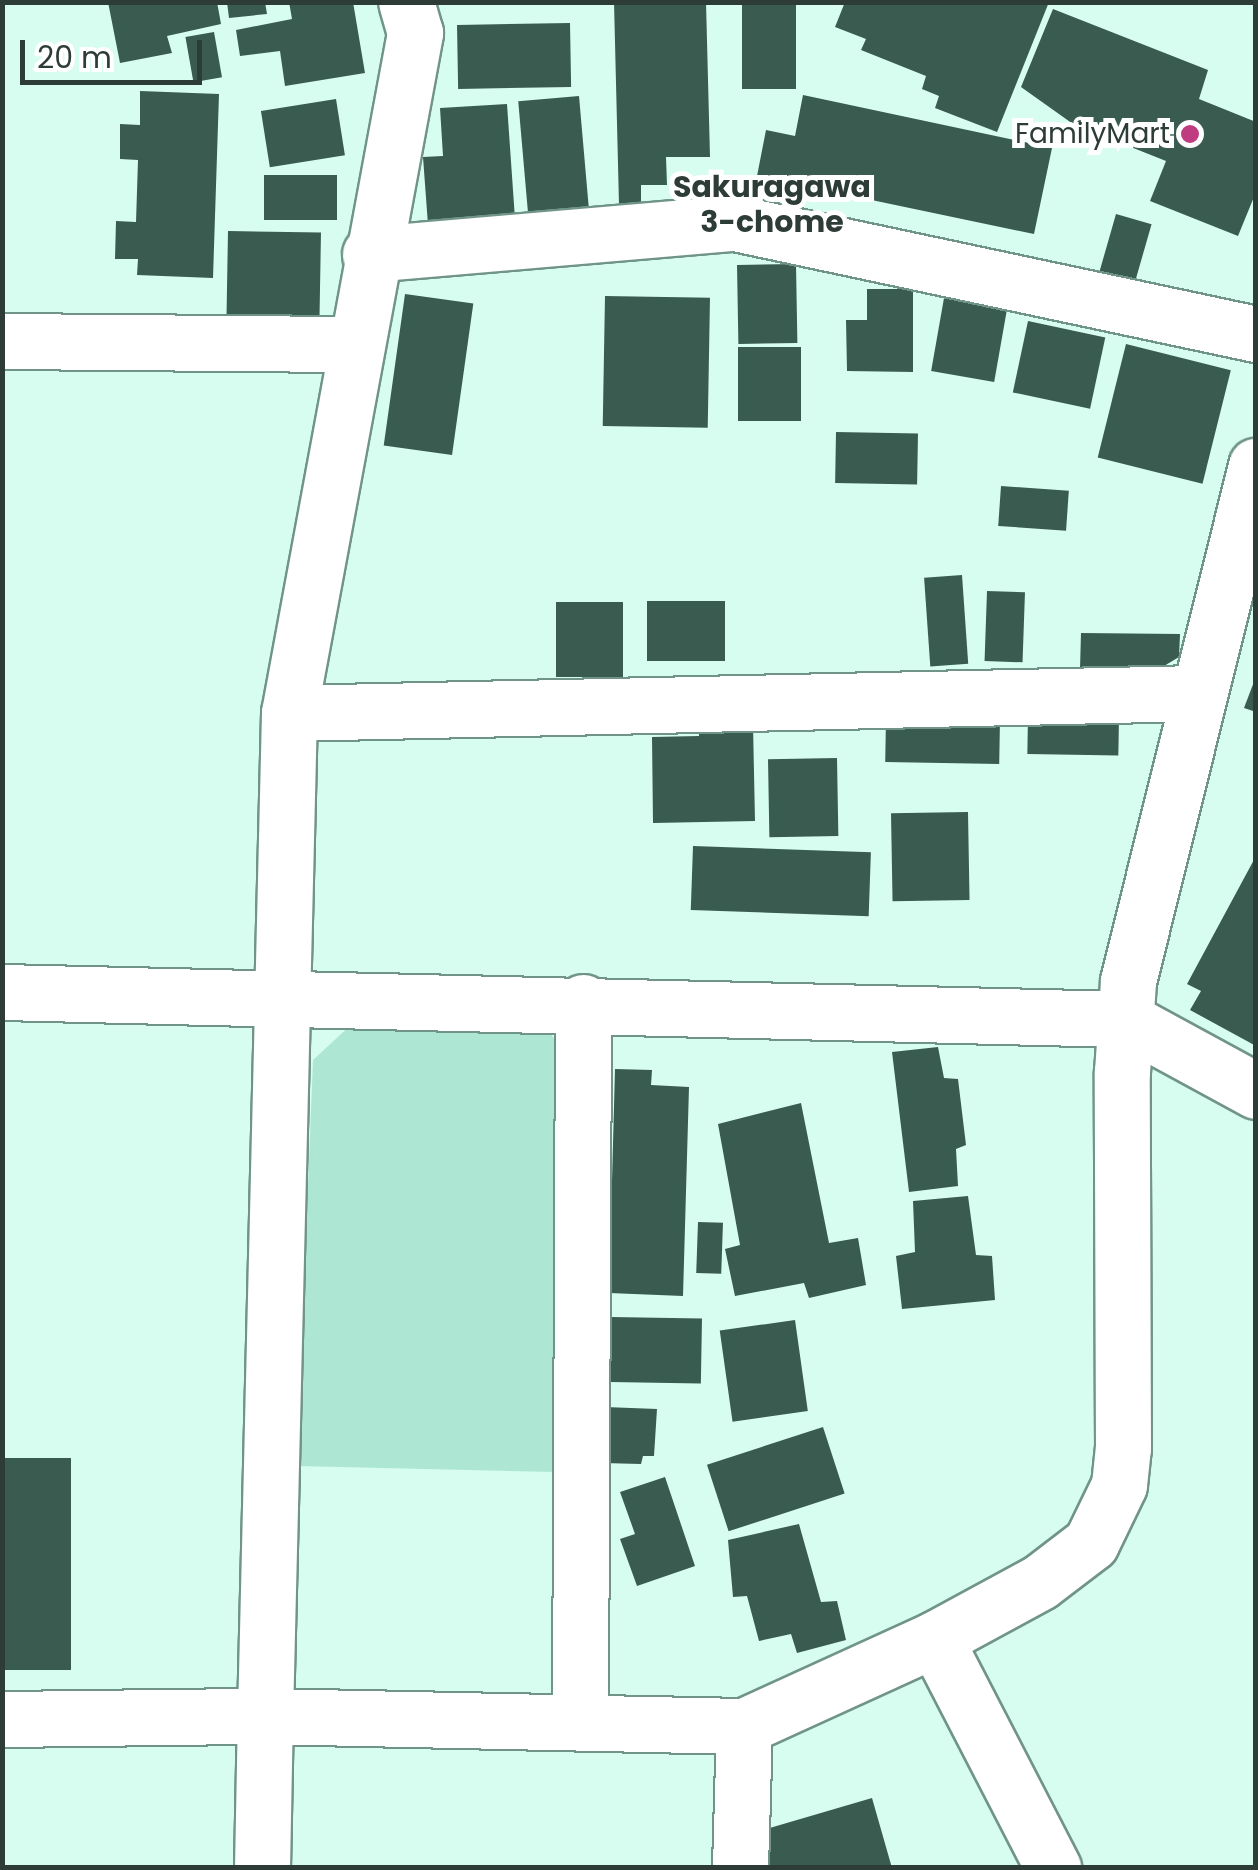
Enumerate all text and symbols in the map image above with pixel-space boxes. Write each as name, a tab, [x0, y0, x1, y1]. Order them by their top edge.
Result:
scale bar	[25, 20, 208, 82]
text: 20 m	[37, 36, 112, 79]
place label: FamilyMart	[1015, 117, 1170, 151]
marker: FamilyMart	[1179, 123, 1201, 145]
district label: Sakuragawa 3-chome	[673, 169, 871, 240]

